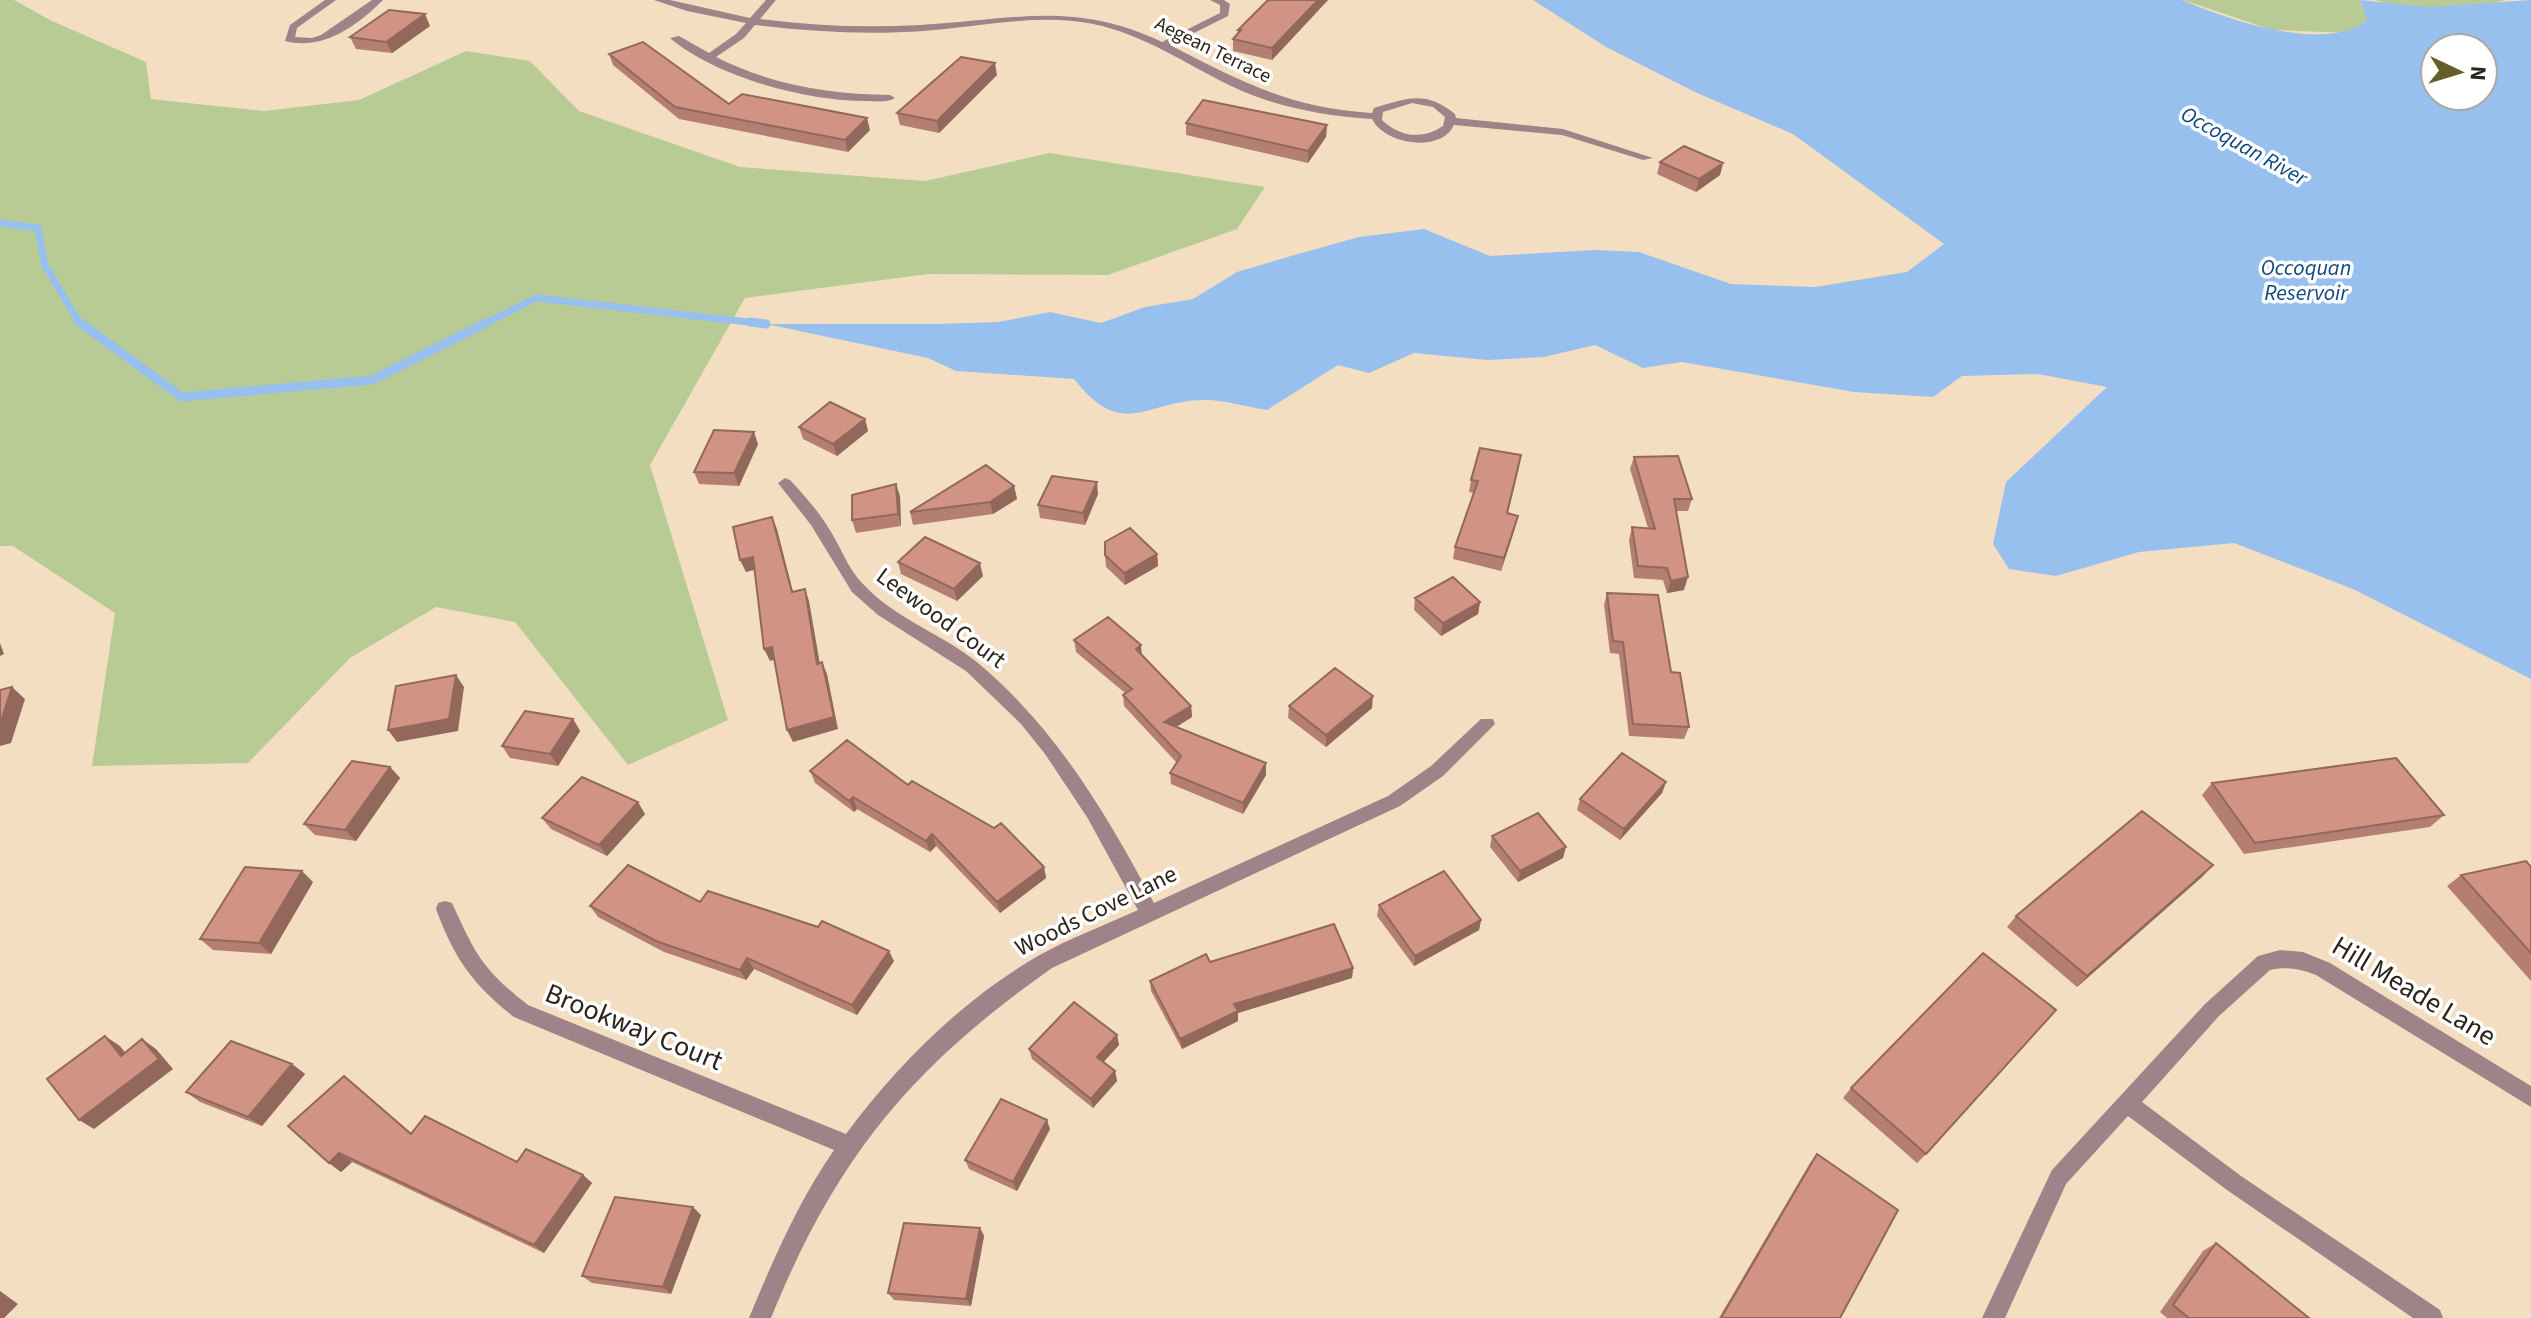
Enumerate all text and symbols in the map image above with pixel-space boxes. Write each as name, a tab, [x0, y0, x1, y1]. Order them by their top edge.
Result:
street label: Aegean Terrace	[1150, 10, 1276, 90]
north arrow	[2419, 32, 2499, 112]
text: N	[2461, 65, 2494, 82]
water label: Occoquan River	[2175, 98, 2314, 195]
water label: Occoquan Reservoir	[2261, 252, 2351, 309]
street label: Leewood Court	[869, 559, 1013, 677]
street label: Woods Cove Lane	[1009, 857, 1183, 965]
street label: Hill Meade Lane	[2324, 926, 2504, 1056]
street label: Brookway Court	[539, 973, 729, 1081]

